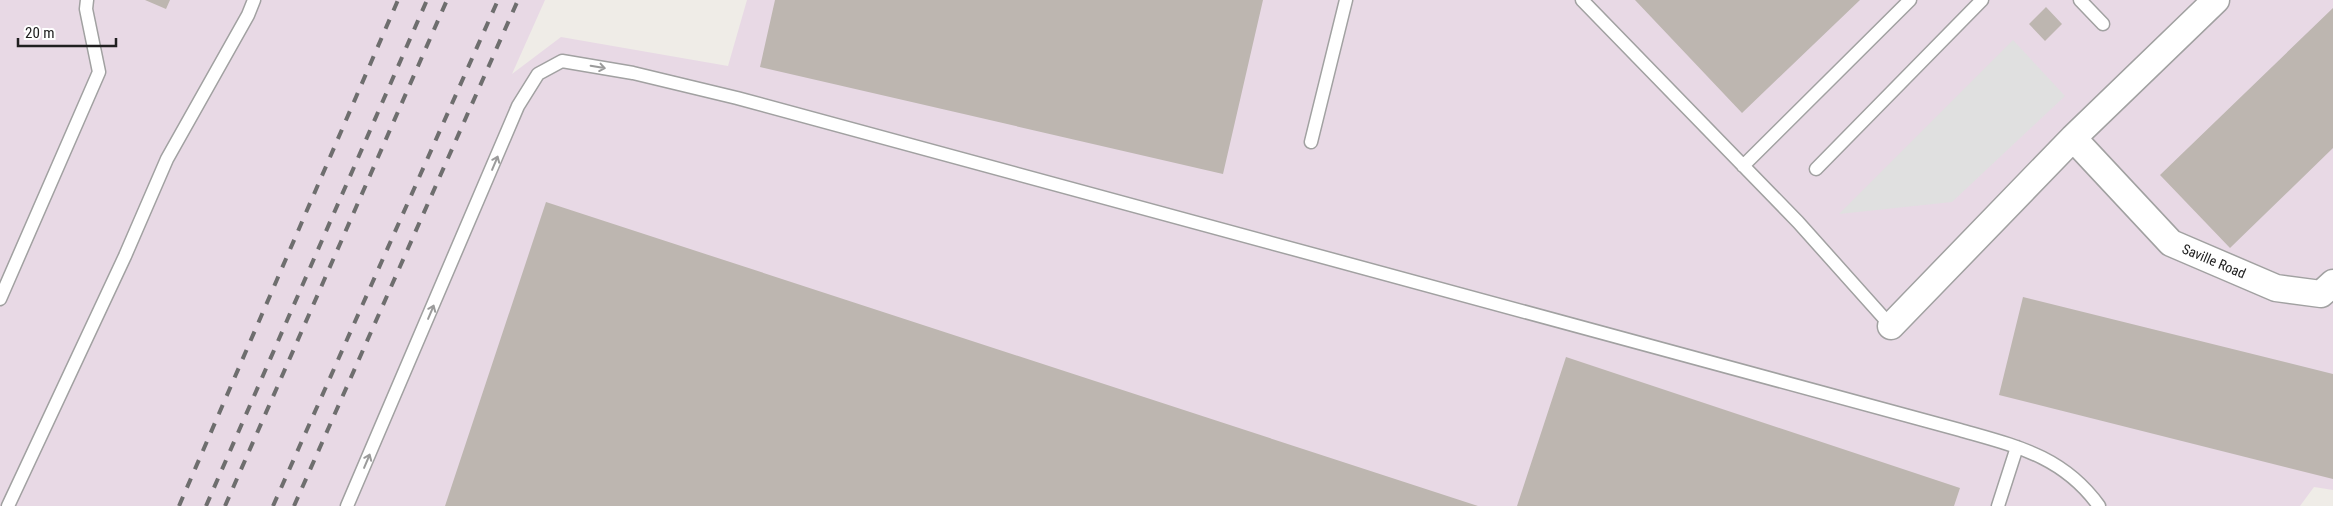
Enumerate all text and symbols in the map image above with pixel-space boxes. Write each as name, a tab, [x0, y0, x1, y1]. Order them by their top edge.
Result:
scale bar	[18, 15, 115, 47]
text: 20 m	[25, 24, 55, 42]
one-way arrow	[589, 62, 605, 72]
one-way arrow	[490, 156, 500, 171]
street label: Saville Road	[2180, 240, 2248, 282]
one-way arrow	[427, 305, 436, 320]
one-way arrow	[362, 454, 372, 469]

